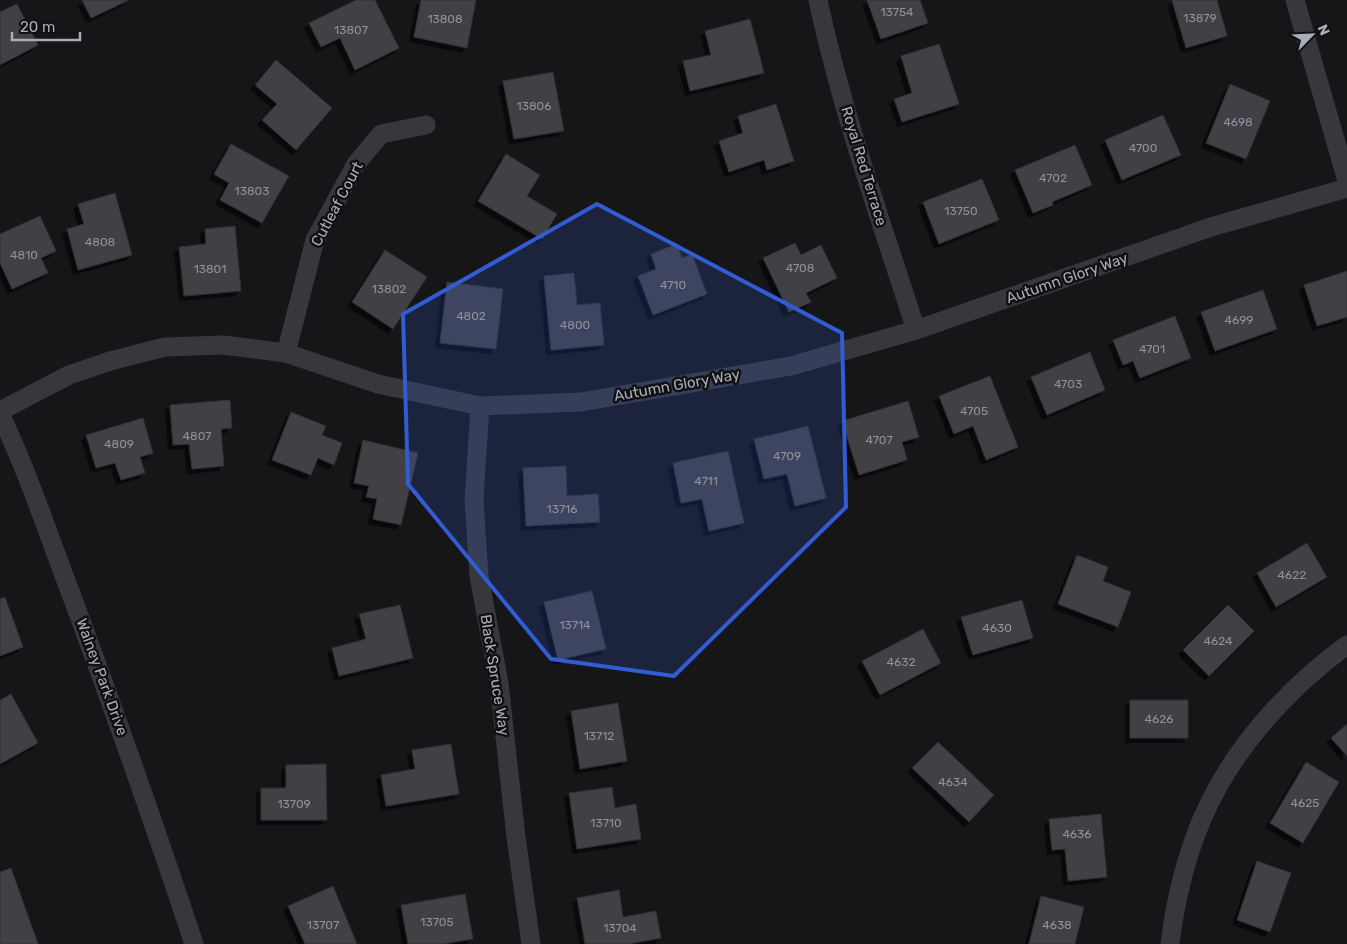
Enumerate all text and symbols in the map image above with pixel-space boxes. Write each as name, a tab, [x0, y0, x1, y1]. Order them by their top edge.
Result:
house number: 13754	[880, 5, 914, 19]
scale bar	[12, 10, 80, 42]
north arrow	[1287, 10, 1337, 60]
house number: 13879	[1183, 11, 1217, 25]
house number: 13808	[427, 12, 463, 26]
text: 20 m	[20, 18, 55, 36]
text: N	[1314, 22, 1333, 38]
house number: 13807	[334, 23, 368, 37]
house number: 13806	[517, 99, 551, 113]
street label: Royal Red Terrace	[837, 104, 891, 228]
house number: 4698	[1223, 115, 1253, 129]
house number: 4700	[1129, 141, 1157, 155]
street label: Cutleaf Court	[307, 158, 367, 249]
house number: 4702	[1039, 171, 1067, 185]
house number: 13803	[235, 184, 269, 198]
house number: 13750	[944, 204, 978, 218]
house number: 4808	[85, 235, 115, 249]
house number: 4810	[10, 248, 38, 262]
street label: Autumn Glory Way	[1004, 249, 1130, 307]
house number: 4708	[786, 261, 814, 275]
house number: 13801	[194, 262, 226, 276]
house number: 4710	[660, 278, 686, 292]
house number: 13802	[372, 282, 406, 296]
house number: 4802	[456, 309, 486, 323]
house number: 4699	[1225, 313, 1253, 327]
house number: 4800	[560, 318, 590, 332]
house number: 4701	[1139, 342, 1165, 356]
street label: Autumn Glory Way	[613, 365, 741, 405]
house number: 4703	[1054, 377, 1082, 391]
house number: 4705	[960, 404, 988, 418]
house number: 4807	[183, 429, 211, 443]
house number: 4707	[865, 433, 893, 447]
house number: 4809	[104, 437, 134, 451]
house number: 4709	[773, 449, 801, 463]
house number: 4711	[694, 474, 718, 488]
house number: 13716	[547, 502, 577, 516]
house number: 4622	[1278, 568, 1306, 582]
street label: Black Spruce Way	[477, 613, 513, 737]
street label: Walney Park Drive	[72, 616, 132, 738]
house number: 13714	[559, 618, 591, 632]
house number: 4630	[982, 621, 1012, 635]
house number: 4624	[1203, 634, 1233, 648]
house number: 4632	[887, 655, 915, 669]
house number: 4626	[1145, 712, 1173, 726]
house number: 13712	[584, 729, 614, 743]
house number: 4634	[938, 775, 968, 789]
house number: 4625	[1291, 796, 1319, 810]
house number: 13709	[277, 797, 311, 811]
house number: 13710	[590, 816, 622, 830]
house number: 4636	[1062, 827, 1092, 841]
house number: 13705	[420, 915, 454, 929]
house number: 13707	[307, 918, 339, 932]
house number: 4638	[1042, 918, 1072, 932]
house number: 13704	[603, 921, 637, 935]

